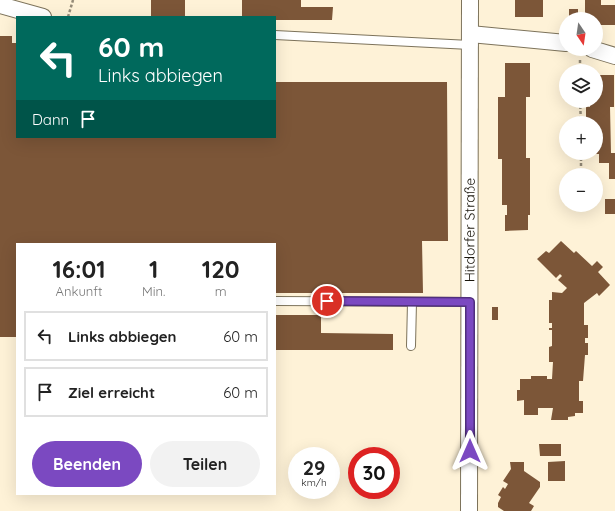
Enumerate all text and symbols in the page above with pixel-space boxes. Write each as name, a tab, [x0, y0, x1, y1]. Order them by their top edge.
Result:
north arrow	[559, 12, 603, 56]
map controls	[559, 12, 603, 212]
text: 60 m	[98, 29, 164, 64]
icon: left	[32, 32, 84, 84]
text: Links abbiegen	[98, 64, 223, 87]
button: layers	[559, 64, 603, 108]
icon: arrive	[77, 108, 99, 130]
text: Dann	[32, 110, 69, 129]
button: +	[559, 116, 603, 160]
button: −	[559, 168, 603, 212]
street label: Hitdorfer Straße	[460, 178, 479, 282]
text: 16:01	[52, 254, 106, 284]
text: 1	[149, 254, 158, 284]
text: 120	[202, 254, 240, 284]
text: Ankunft	[56, 283, 102, 299]
text: Min.	[142, 283, 165, 299]
text: m	[215, 283, 227, 299]
pin	[310, 284, 344, 318]
icon: arrive	[316, 290, 338, 312]
icon: left	[34, 325, 56, 347]
text: Links abbiegen	[68, 327, 176, 346]
text: 60 m	[223, 327, 258, 346]
icon: arrive	[34, 381, 56, 403]
text: Ziel erreicht	[68, 383, 155, 402]
text: 60 m	[223, 383, 258, 402]
position arrow	[449, 430, 491, 472]
button: Beenden	[32, 441, 142, 487]
button: Teilen	[150, 441, 260, 487]
speed limit sign: 30	[348, 447, 400, 499]
text: 29	[303, 455, 325, 480]
text: km/h	[301, 476, 327, 489]

